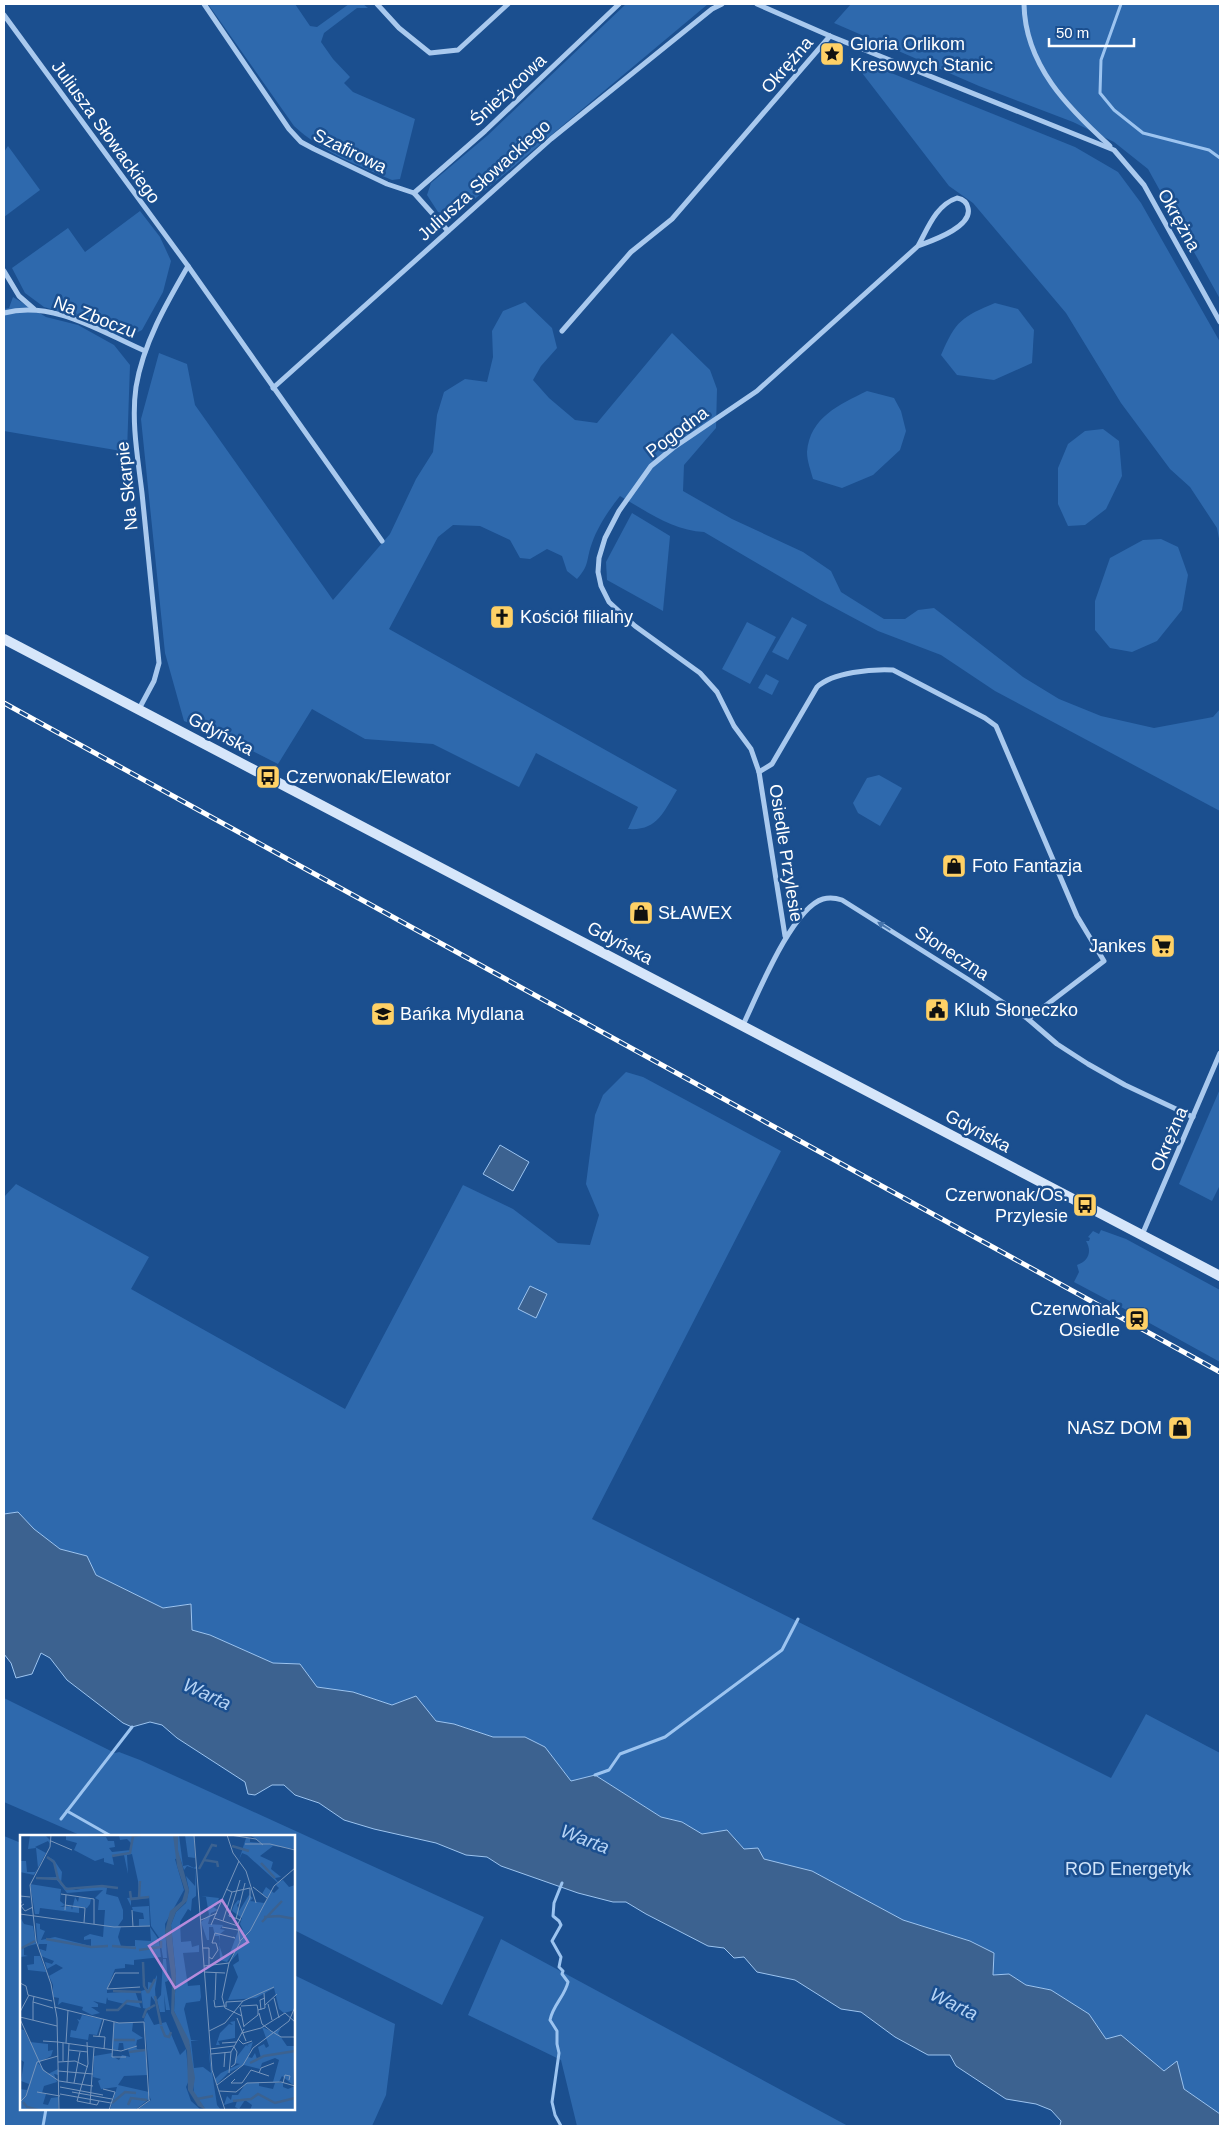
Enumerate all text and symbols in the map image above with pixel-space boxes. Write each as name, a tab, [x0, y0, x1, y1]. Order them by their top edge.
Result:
scale bar	[1049, 15, 1134, 47]
text: 50 m	[1056, 24, 1089, 41]
street label: Okrężna	[757, 32, 818, 97]
place label: Gloria Orlikom Kresowych Stanic	[850, 34, 993, 75]
place icon: Gloria Orlikom Kresowych Stanic	[819, 41, 845, 67]
street label: Śnieżycowa	[465, 49, 551, 130]
street label: Juliusza Słowackiego	[48, 57, 164, 207]
street label: Juliusza Słowackiego	[414, 115, 554, 245]
street label: Szafirowa	[310, 125, 391, 178]
street label: Okrężna	[1154, 185, 1205, 255]
street label: Na Zboczu	[51, 292, 139, 342]
street label: Pogodna	[642, 402, 713, 462]
street label: Na Skarpie	[112, 441, 142, 531]
church icon: Kościół filialny	[489, 604, 515, 630]
place label: Kościół filialny	[520, 607, 633, 627]
street label: Gdyńska	[185, 708, 258, 760]
bus stop icon: Czerwonak/Elewator	[255, 764, 281, 790]
place label: Czerwonak/Elewator	[286, 767, 451, 787]
street label: Osiedle Przylesie	[765, 783, 807, 923]
shop icon: Foto Fantazja	[941, 853, 967, 879]
place label: Foto Fantazja	[972, 856, 1083, 876]
shop icon: SŁAWEX	[628, 900, 654, 926]
place label: SŁAWEX	[658, 903, 732, 923]
street label: Gdyńska	[584, 917, 657, 969]
one-way arrow	[878, 922, 891, 931]
street label: Słoneczna	[911, 922, 994, 985]
supermarket icon: Jankes	[1150, 933, 1176, 959]
place label: Jankes	[1089, 936, 1146, 956]
public building icon: Klub Słoneczko	[924, 997, 950, 1023]
place label: Klub Słoneczko	[954, 1000, 1078, 1020]
school or university icon: Bańka Mydlana	[370, 1001, 396, 1027]
place label: Bańka Mydlana	[400, 1004, 525, 1024]
street label: Okrężna	[1147, 1103, 1192, 1174]
street label: Gdyńska	[942, 1105, 1015, 1157]
place label: Czerwonak/Os. Przylesie	[945, 1185, 1068, 1226]
bus stop icon: Czerwonak/Os. Przylesie	[1072, 1192, 1098, 1218]
place label: Czerwonak Osiedle	[1030, 1299, 1121, 1340]
station icon: Czerwonak Osiedle	[1124, 1306, 1150, 1332]
shop icon: NASZ DOM	[1167, 1415, 1193, 1441]
place label: NASZ DOM	[1067, 1418, 1162, 1438]
water label: Warta	[180, 1674, 234, 1714]
water label: Warta	[558, 1820, 612, 1858]
inset map	[20, 1835, 295, 2110]
park label: ROD Energetyk	[1065, 1859, 1192, 1879]
water label: Warta	[927, 1984, 981, 2024]

